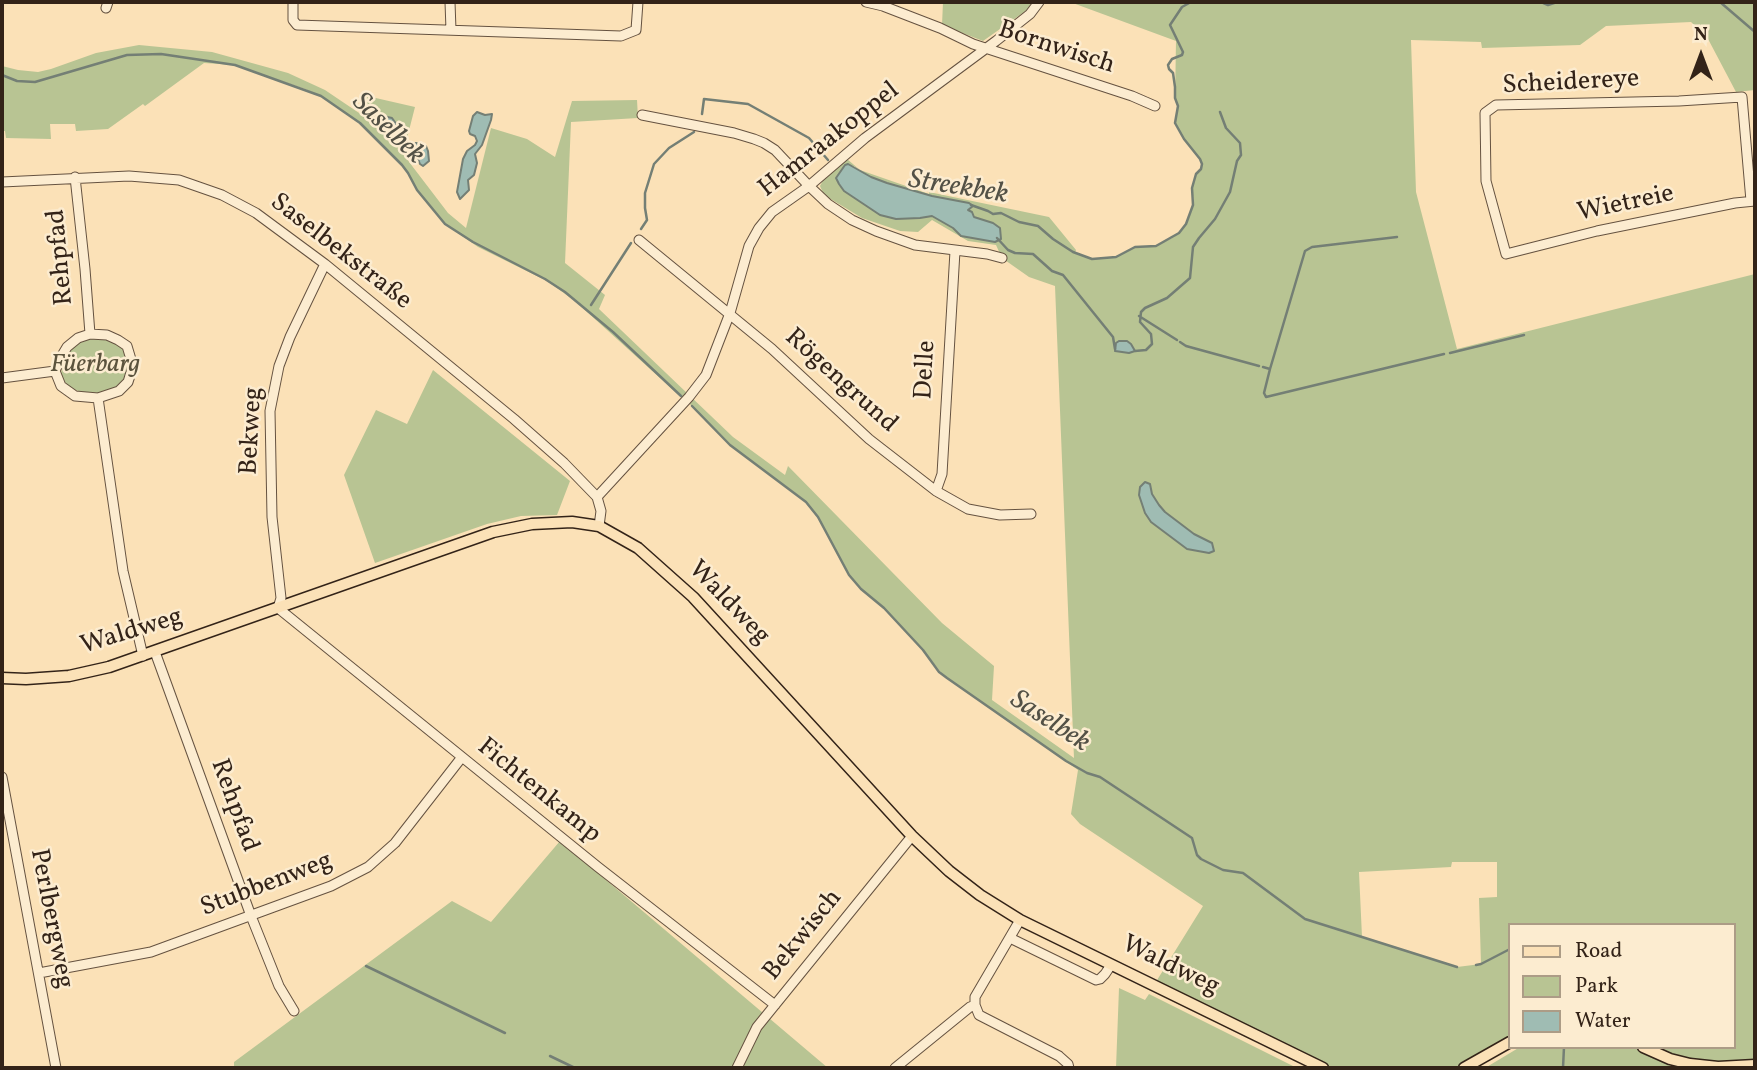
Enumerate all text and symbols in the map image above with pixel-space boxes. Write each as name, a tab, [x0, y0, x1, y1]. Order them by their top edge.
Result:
street label: Bornwisch	[994, 15, 1118, 83]
north arrow	[1666, 21, 1736, 91]
text: N	[1694, 22, 1708, 48]
street label: Scheidereye	[1502, 65, 1640, 103]
street label: Hamraakoppel	[753, 76, 907, 206]
water label: Saselbek	[343, 87, 431, 173]
water label: Streekbek	[906, 165, 1010, 213]
street label: Wietreie	[1575, 180, 1677, 230]
street label: Saselbekstraße	[263, 188, 417, 318]
street label: Rehpfad	[42, 208, 82, 306]
street label: Rögengrund	[777, 323, 903, 441]
street label: Delle	[910, 340, 944, 400]
park label: Füerbarg	[50, 350, 140, 382]
street label: Bekweg	[235, 386, 271, 476]
street label: Waldweg	[680, 555, 776, 653]
street label: Waldweg	[77, 603, 187, 663]
water label: Saselbek	[1003, 685, 1095, 761]
street label: Fichtenkamp	[470, 733, 606, 851]
street label: Rehpfad	[202, 755, 264, 857]
street label: Perlbergweg	[21, 846, 79, 992]
street label: Stubbenweg	[197, 847, 337, 925]
street label: Bekwisch	[758, 884, 850, 988]
legend	[1508, 923, 1736, 1049]
street label: Waldweg	[1116, 930, 1224, 1004]
text: Road	[1575, 937, 1622, 966]
text: Park	[1575, 972, 1618, 1001]
text: Water	[1575, 1007, 1631, 1036]

